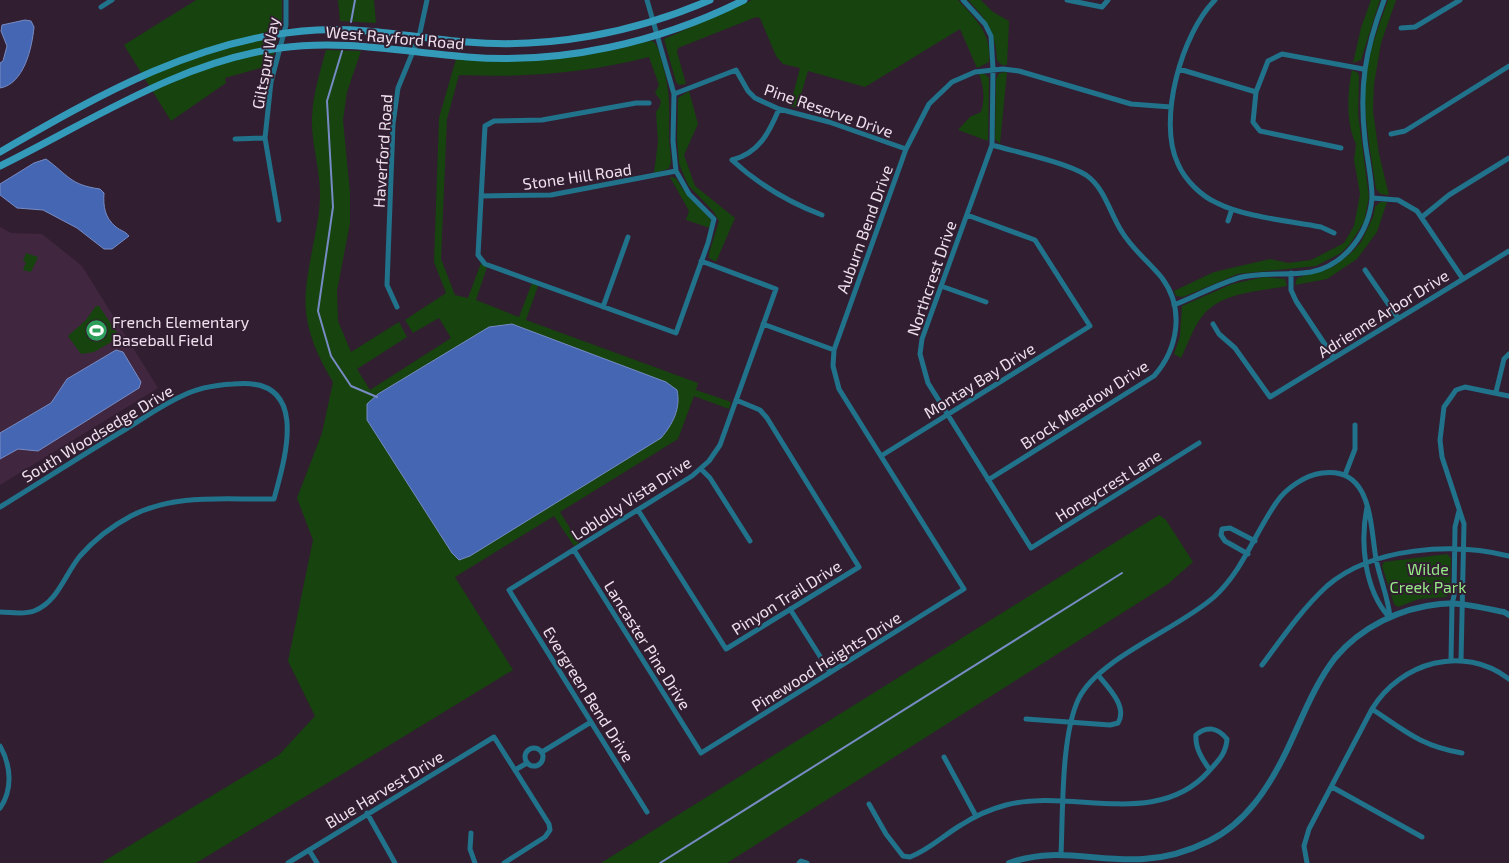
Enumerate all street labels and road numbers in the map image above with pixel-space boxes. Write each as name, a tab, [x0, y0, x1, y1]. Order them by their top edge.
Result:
street label: Giltspur Way	[248, 15, 283, 110]
street label: West Rayford Road	[325, 21, 465, 53]
street label: Pine Reserve Drive	[762, 79, 896, 141]
street label: Haverford Road	[369, 94, 395, 208]
street label: Stone Hill Road	[521, 159, 633, 193]
street label: Auburn Bend Drive	[832, 162, 896, 296]
street label: Northcrest Drive	[902, 218, 960, 338]
street label: Adrienne Arbor Drive	[1314, 265, 1452, 361]
street label: Montay Bay Drive	[920, 338, 1038, 422]
street label: Brock Meadow Drive	[1017, 356, 1151, 452]
street label: South Woodsedge Drive	[18, 380, 176, 486]
street label: Honeycrest Lane	[1052, 445, 1164, 525]
street label: Loblolly Vista Drive	[568, 452, 694, 544]
street label: Pinyon Trail Drive	[728, 556, 844, 638]
street label: Lancaster Pine Drive	[601, 577, 695, 713]
street label: Pinewood Heights Drive	[748, 607, 904, 715]
street label: Evergreen Bend Drive	[540, 623, 638, 765]
street label: Blue Harvest Drive	[321, 746, 447, 832]

